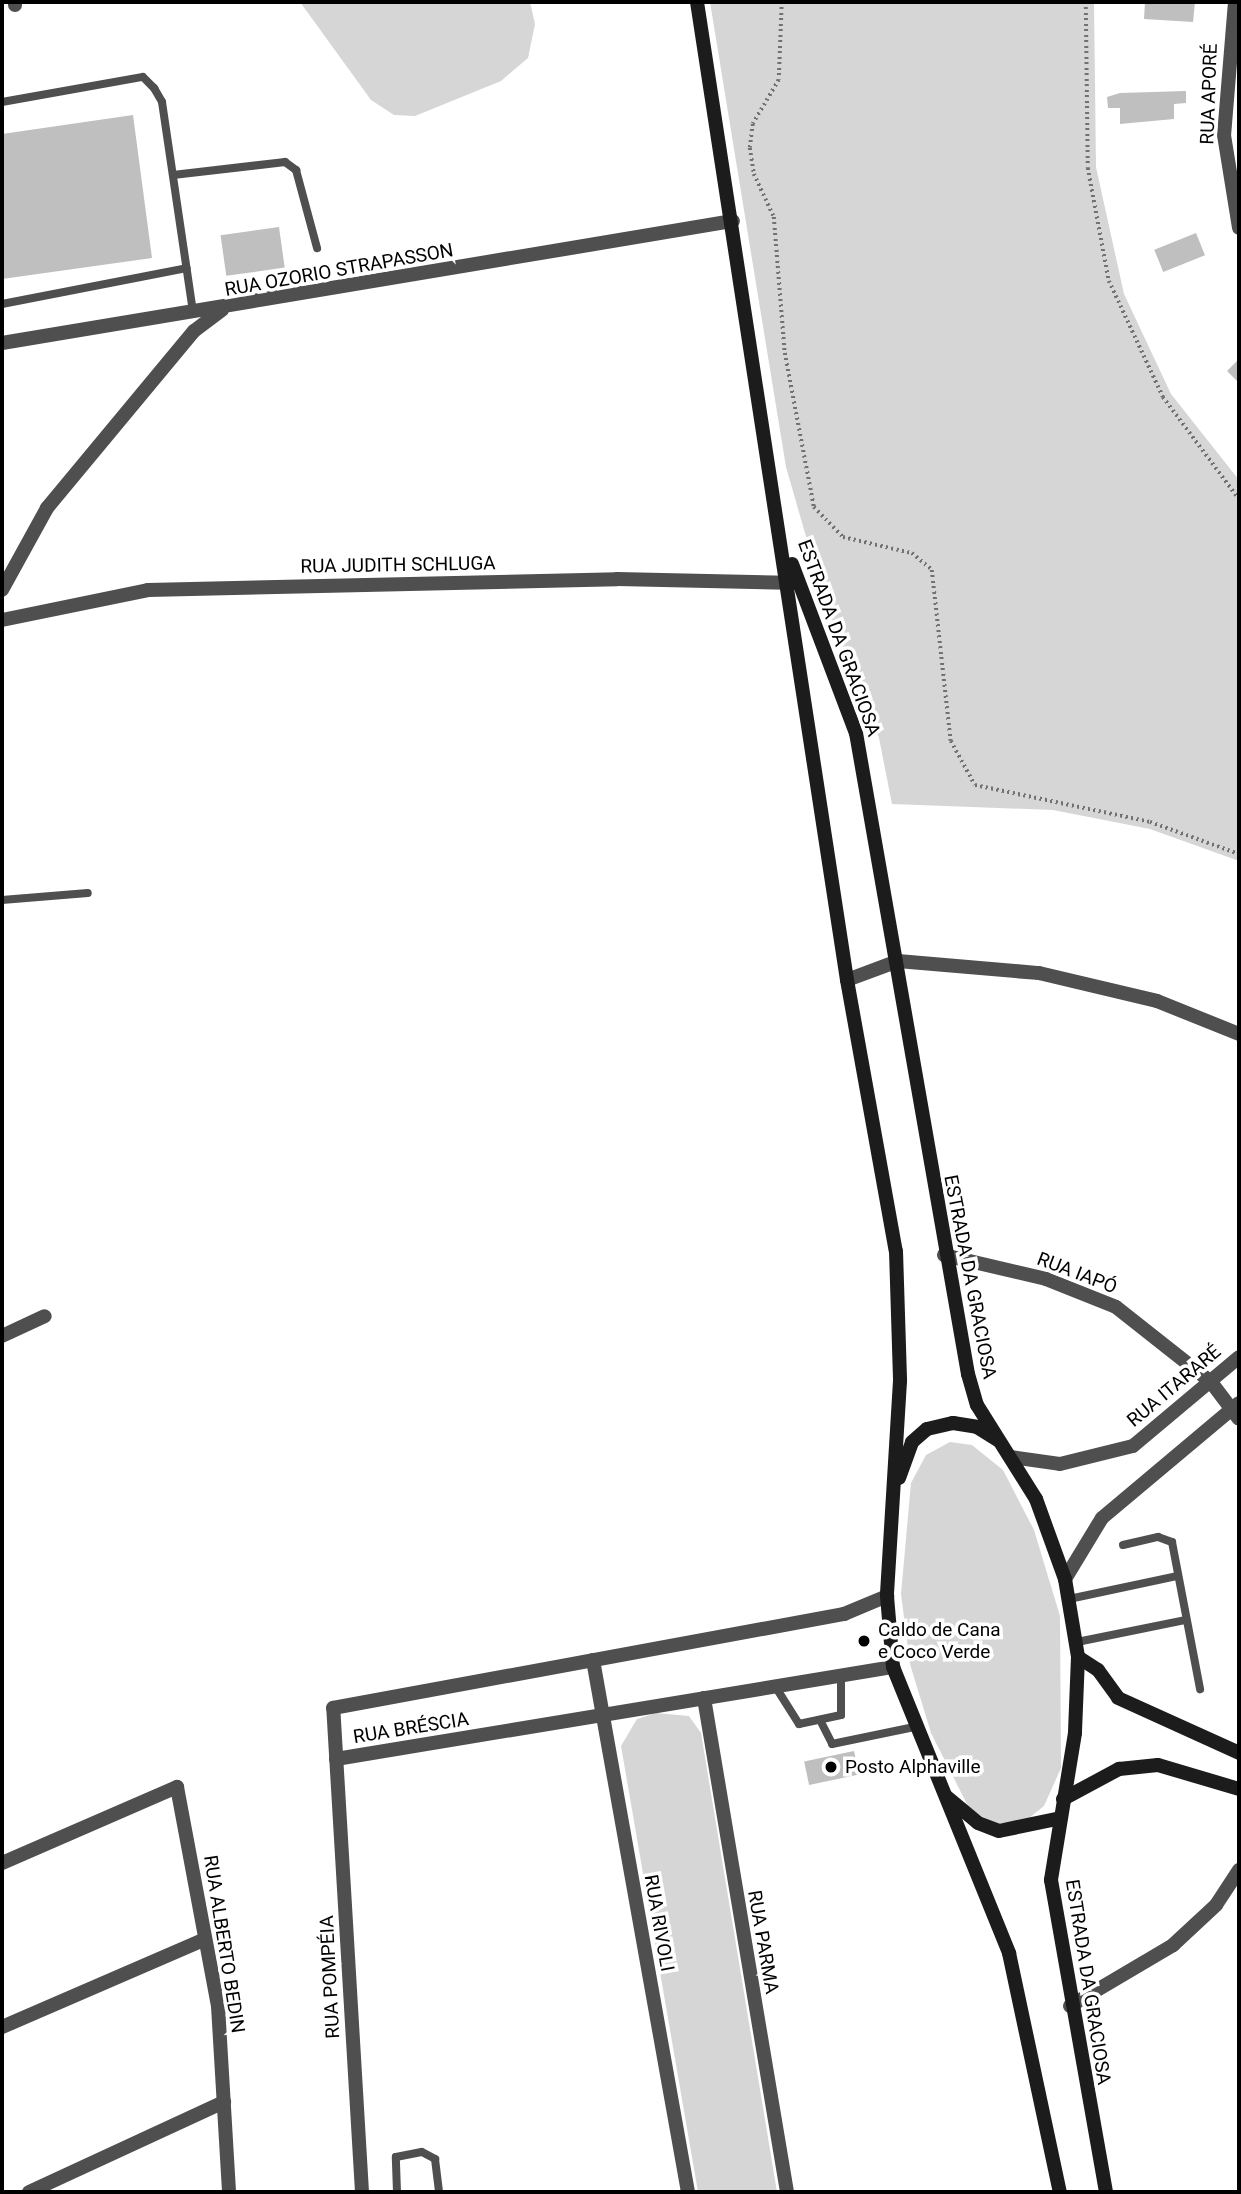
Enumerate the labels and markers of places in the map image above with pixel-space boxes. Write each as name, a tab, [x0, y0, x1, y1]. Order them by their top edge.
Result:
place label: Caldo de Cana e Coco Verde	[878, 1619, 1001, 1663]
marker: Caldo de Cana e Coco Verde	[856, 1633, 872, 1649]
place label: Posto Alphaville	[845, 1756, 981, 1778]
marker: Posto Alphaville	[823, 1759, 839, 1775]

